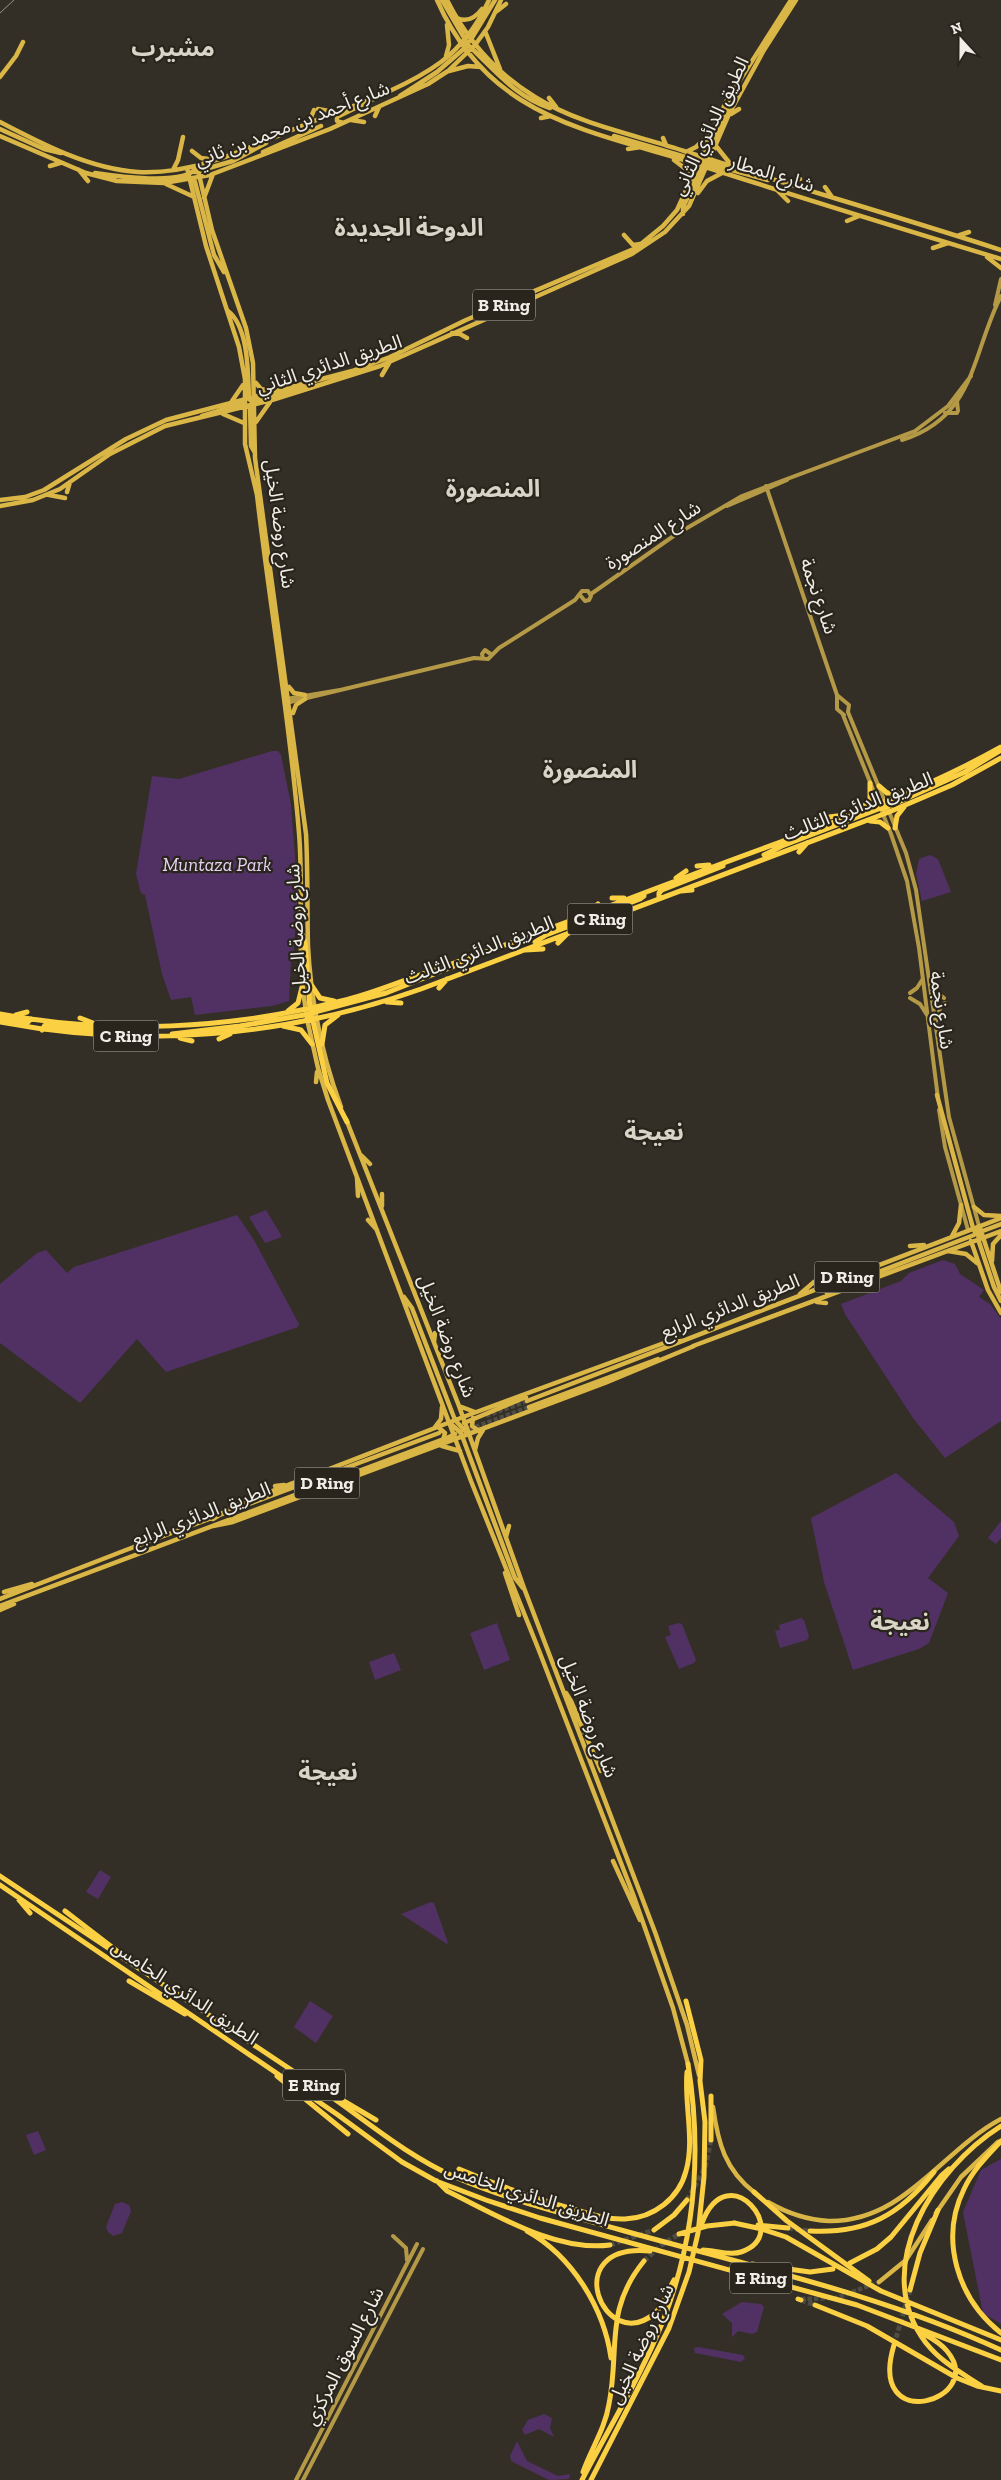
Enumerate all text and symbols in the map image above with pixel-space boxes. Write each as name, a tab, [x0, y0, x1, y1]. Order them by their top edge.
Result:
north arrow	[936, 15, 986, 65]
text: N	[949, 18, 965, 38]
district label: مشيرب	[131, 33, 215, 62]
street label: الطريق الدائري الثاني	[666, 53, 757, 201]
street label: شارع أحمد بن محمد بن ثاني	[191, 76, 394, 175]
street label: شارع المطار	[725, 149, 817, 199]
district label: الدوحة الجديدة	[335, 213, 483, 242]
road number: B Ring	[473, 290, 535, 320]
street label: الطريق الدائري الثاني	[253, 330, 406, 402]
street label: شارع روضة الخيل	[258, 458, 300, 590]
district label: المنصورة	[446, 474, 540, 503]
street label: شارع المنصورة	[601, 496, 706, 576]
street label: شارع نجمة	[793, 555, 843, 638]
district label: المنصورة	[543, 755, 637, 784]
street label: الطريق الدائري الثالث	[780, 767, 937, 848]
park label: Muntaza Park	[162, 853, 272, 876]
street label: شارع روضة الخيل	[281, 863, 313, 995]
road number: C Ring	[568, 904, 632, 934]
street label: الطريق الدائري الثالث	[401, 911, 558, 992]
street label: شارع نجمة	[923, 969, 959, 1051]
road number: C Ring	[94, 1020, 158, 1052]
district label: نعيجة	[624, 1117, 684, 1146]
road number: D Ring	[814, 1262, 880, 1292]
street label: الطريق الدائري الرابع	[657, 1269, 804, 1346]
street label: شارع روضة الخيل	[411, 1271, 481, 1402]
road number: D Ring	[294, 1468, 360, 1499]
street label: الطريق الدائري الرابع	[128, 1477, 275, 1554]
district label: نعيجة	[870, 1607, 930, 1636]
street label: شارع روضة الخيل	[553, 1651, 623, 1782]
district label: نعيجة	[298, 1757, 358, 1786]
street label: الطريق الدائري الخامس	[105, 1934, 263, 2052]
road number: E Ring	[283, 2070, 345, 2100]
street label: الطريق الدائري الخامس	[441, 2156, 612, 2235]
road number: E Ring	[730, 2262, 792, 2294]
street label: شارع روضة الخيل	[603, 2280, 681, 2409]
street label: شارع السوق المركزي	[299, 2283, 392, 2430]

